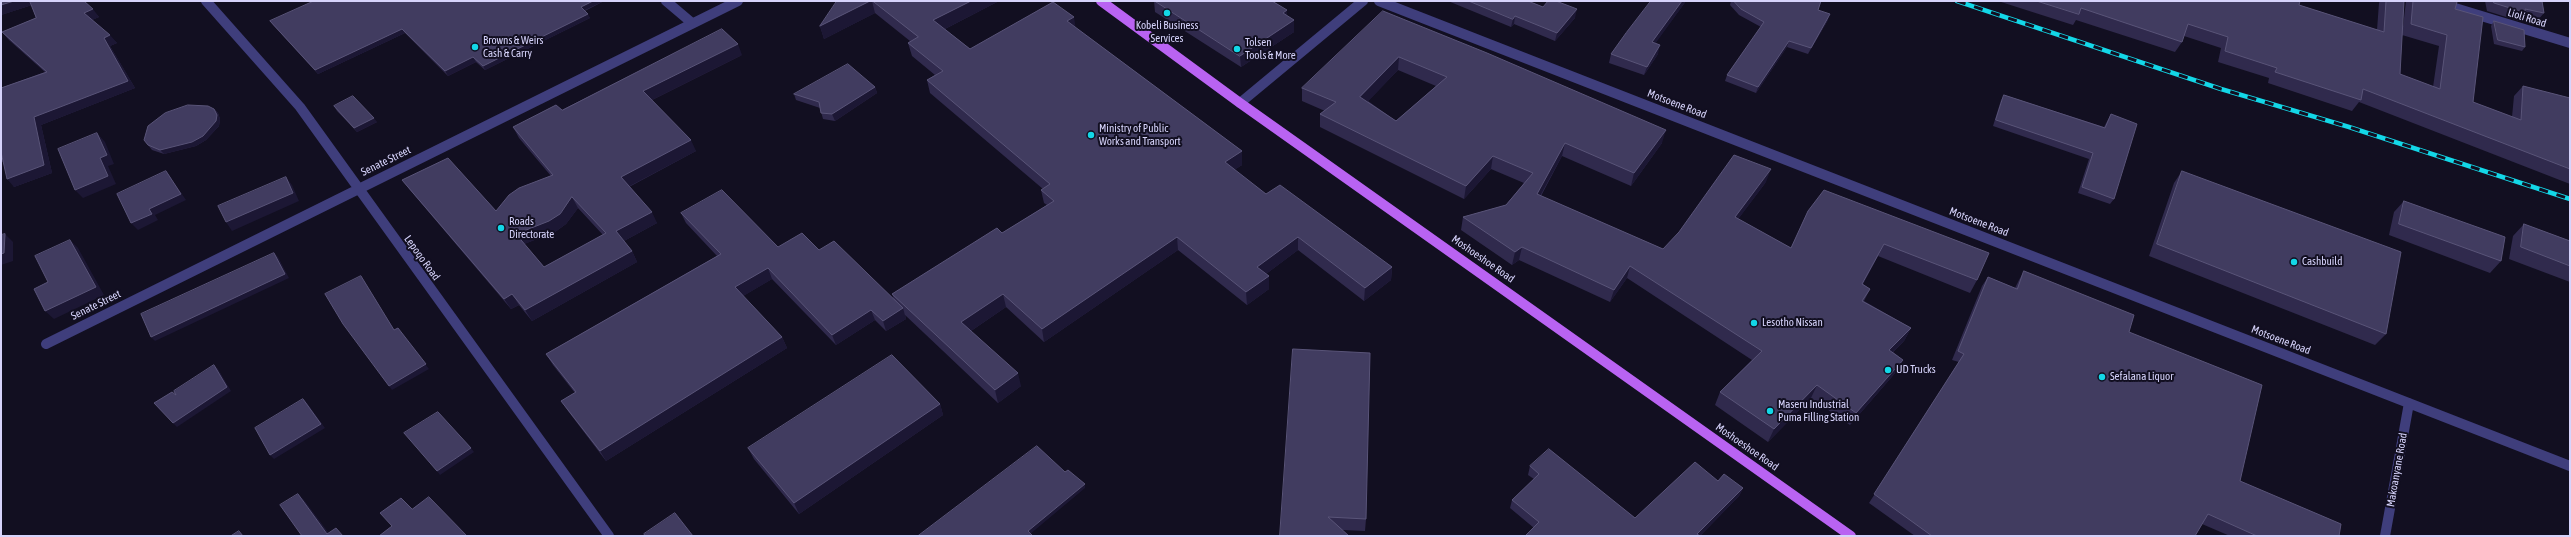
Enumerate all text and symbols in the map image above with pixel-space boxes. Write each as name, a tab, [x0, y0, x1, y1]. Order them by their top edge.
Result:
street label: Lioli Road	[2506, 6, 2548, 30]
marker: Kobeli Business Services	[1162, 8, 1172, 18]
place label: Kobeli Business Services	[1136, 19, 1198, 45]
place label: Browns & Weirs Cash & Carry	[483, 34, 543, 60]
place label: Tolsen Tools & More	[1245, 36, 1296, 62]
marker: Browns & Weirs Cash & Carry	[470, 42, 480, 52]
marker: Tolsen Tools & More	[1232, 44, 1242, 54]
street label: Motsoene Road	[1645, 87, 1709, 121]
place label: Ministry of Public Works and Transport	[1099, 122, 1181, 148]
marker: Ministry of Public Works and Transport	[1086, 130, 1096, 140]
street label: Senate Street	[359, 143, 413, 179]
street label: Motsoene Road	[1947, 205, 2011, 239]
place label: Roads Directorate	[509, 215, 554, 241]
marker: Roads Directorate	[496, 223, 506, 233]
street label: Moshoeshoe Road	[1449, 232, 1517, 286]
street label: Lepoqo Road	[401, 233, 443, 283]
place label: Cashbuild	[2302, 255, 2342, 269]
marker: Cashbuild	[2289, 257, 2299, 267]
street label: Senate Street	[69, 287, 123, 323]
place label: Lesotho Nissan	[1762, 316, 1823, 330]
marker: Lesotho Nissan	[1749, 318, 1759, 328]
street label: Motsoene Road	[2249, 323, 2313, 357]
place label: UD Trucks	[1896, 363, 1936, 377]
marker: UD Trucks	[1883, 365, 1893, 375]
place label: Sefalana Liquor	[2110, 370, 2173, 384]
marker: Sefalana Liquor	[2097, 372, 2107, 382]
place label: Maseru Industrial Puma Filling Station	[1778, 398, 1859, 424]
marker: Maseru Industrial Puma Filling Station	[1765, 406, 1775, 416]
street label: Moshoeshoe Road	[1713, 420, 1781, 474]
street label: Makoanyane Road	[2384, 432, 2410, 508]

